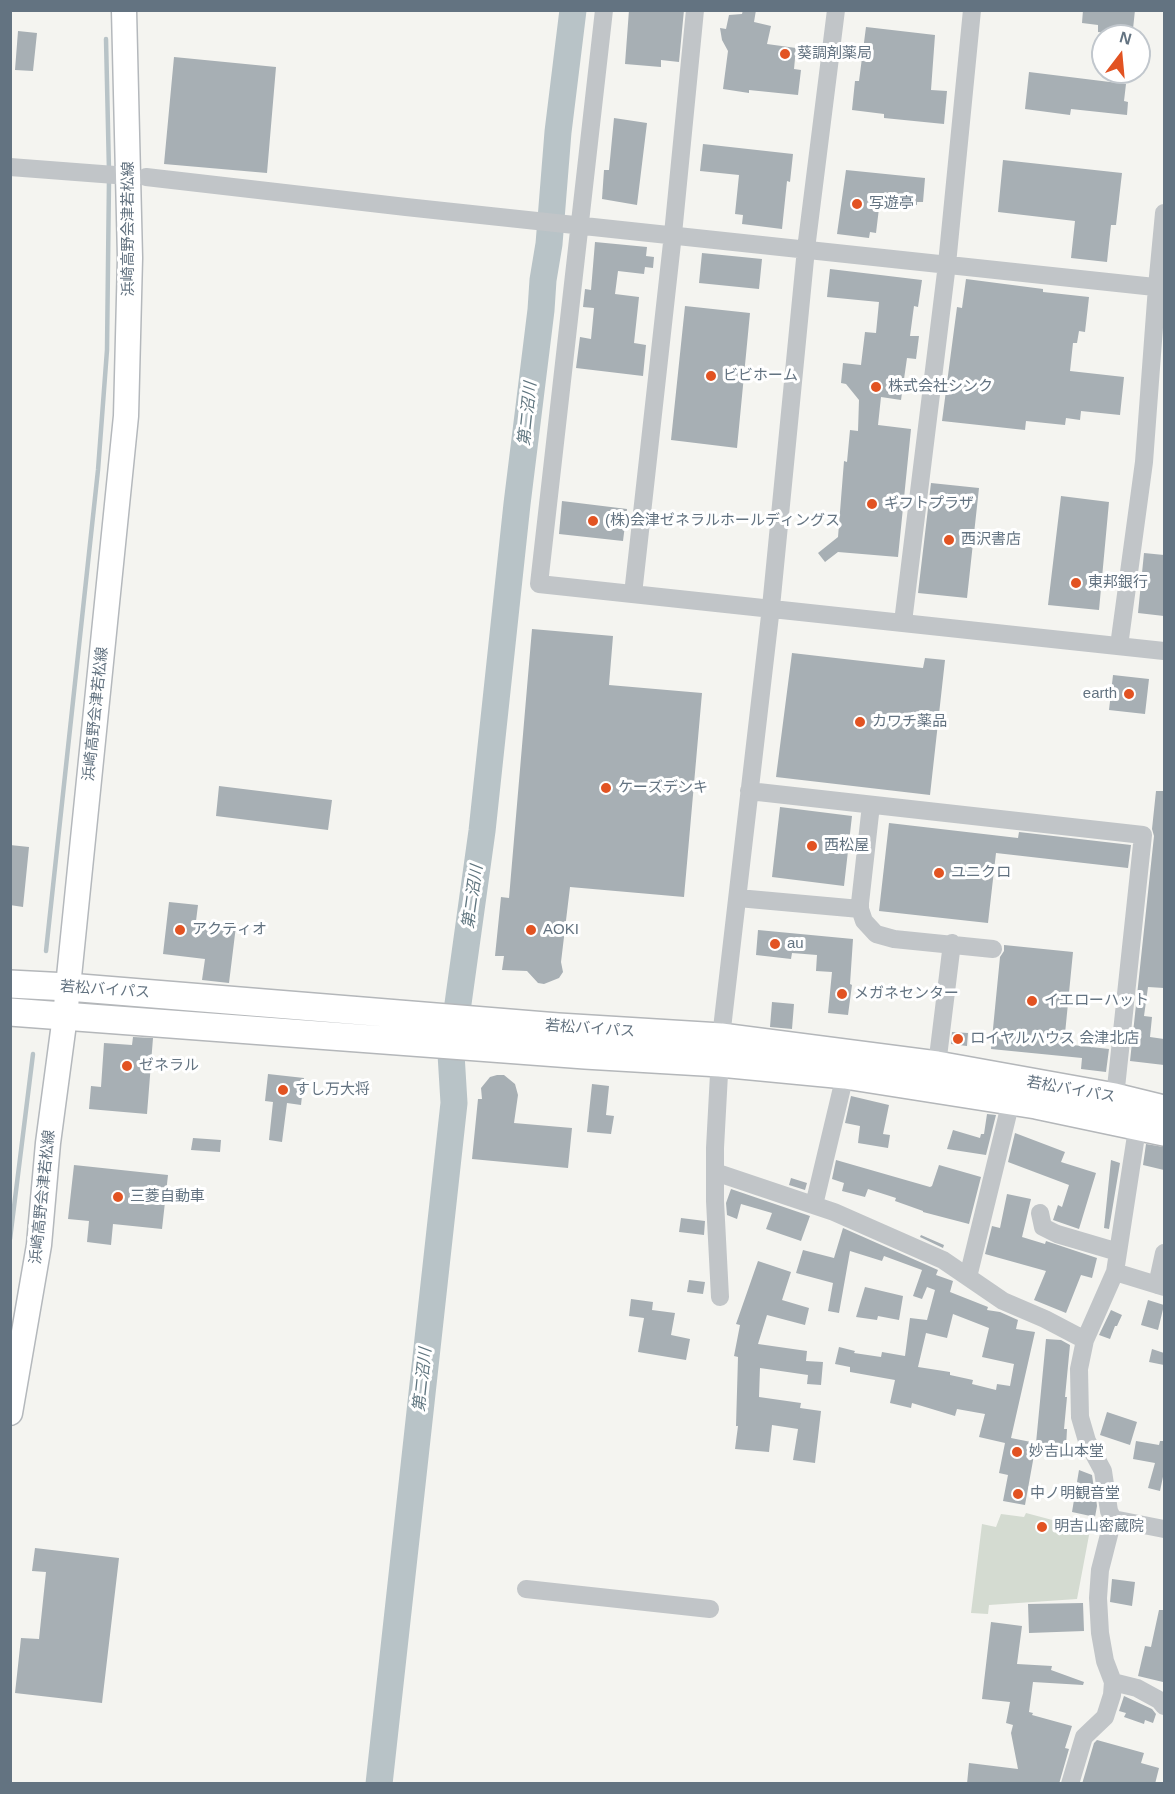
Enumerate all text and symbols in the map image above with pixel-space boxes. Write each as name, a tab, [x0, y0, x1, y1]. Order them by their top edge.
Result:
north arrow	[1091, 24, 1151, 84]
text: N	[1118, 28, 1133, 48]
place label: 葵調剤薬局	[797, 45, 872, 63]
marker: 葵調剤薬局	[778, 47, 792, 61]
street label: 浜崎高野会津若松線	[120, 162, 138, 296]
place label: 写遊亭	[869, 195, 914, 213]
marker: 写遊亭	[850, 197, 864, 211]
place label: ビビホーム	[723, 367, 798, 385]
marker: ビビホーム	[704, 369, 718, 383]
place label: 株式会社シンク	[888, 378, 993, 396]
marker: 株式会社シンク	[869, 380, 883, 394]
water label: 第二沼川	[515, 381, 541, 447]
place label: ギフトプラザ	[884, 495, 974, 513]
marker: ギフトプラザ	[865, 497, 879, 511]
place label: (株)会津ゼネラルホールディングス	[605, 512, 840, 530]
marker: (株)会津ゼネラルホールディングス	[586, 514, 600, 528]
place label: 西沢書店	[961, 531, 1021, 549]
marker: 西沢書店	[942, 533, 956, 547]
place label: 東邦銀行	[1088, 574, 1148, 592]
marker: 東邦銀行	[1069, 576, 1083, 590]
street label: 浜崎高野会津若松線	[80, 646, 112, 782]
place label: earth	[1083, 685, 1117, 703]
marker: earth	[1122, 687, 1136, 701]
place label: カワチ薬品	[872, 713, 947, 731]
marker: カワチ薬品	[853, 715, 867, 729]
place label: ケーズデンキ	[618, 779, 708, 797]
marker: ケーズデンキ	[599, 781, 613, 795]
place label: 西松屋	[824, 837, 869, 855]
marker: 西松屋	[805, 839, 819, 853]
water label: 第二沼川	[459, 864, 487, 930]
place label: ユニクロ	[951, 864, 1011, 882]
marker: ユニクロ	[932, 866, 946, 880]
place label: アクティオ	[192, 921, 267, 939]
place label: AOKI	[543, 921, 579, 939]
marker: アクティオ	[173, 923, 187, 937]
marker: AOKI	[524, 923, 538, 937]
place label: au	[787, 935, 804, 953]
marker: au	[768, 937, 782, 951]
street label: 若松バイパス	[59, 978, 151, 1002]
place label: メガネセンター	[854, 985, 959, 1003]
marker: メガネセンター	[835, 987, 849, 1001]
place label: イエローハット	[1044, 992, 1149, 1010]
marker: イエローハット	[1025, 994, 1039, 1008]
street label: 若松バイパス	[544, 1017, 636, 1041]
place label: ロイヤルハウス 会津北店	[970, 1030, 1139, 1048]
marker: ロイヤルハウス 会津北店	[951, 1032, 965, 1046]
place label: ゼネラル	[139, 1057, 199, 1075]
marker: ゼネラル	[120, 1059, 134, 1073]
street label: 若松バイパス	[1025, 1073, 1117, 1107]
place label: すし万大将	[295, 1081, 370, 1099]
marker: すし万大将	[276, 1083, 290, 1097]
street label: 浜崎高野会津若松線	[27, 1129, 59, 1265]
place label: 三菱自動車	[130, 1188, 205, 1206]
marker: 三菱自動車	[111, 1190, 125, 1204]
water label: 第二沼川	[410, 1347, 436, 1413]
place label: 妙吉山本堂	[1029, 1443, 1104, 1461]
marker: 妙吉山本堂	[1010, 1445, 1024, 1459]
place label: 中ノ明観音堂	[1030, 1485, 1120, 1503]
marker: 中ノ明観音堂	[1011, 1487, 1025, 1501]
place label: 明吉山密蔵院	[1054, 1518, 1144, 1536]
marker: 明吉山密蔵院	[1035, 1520, 1049, 1534]

